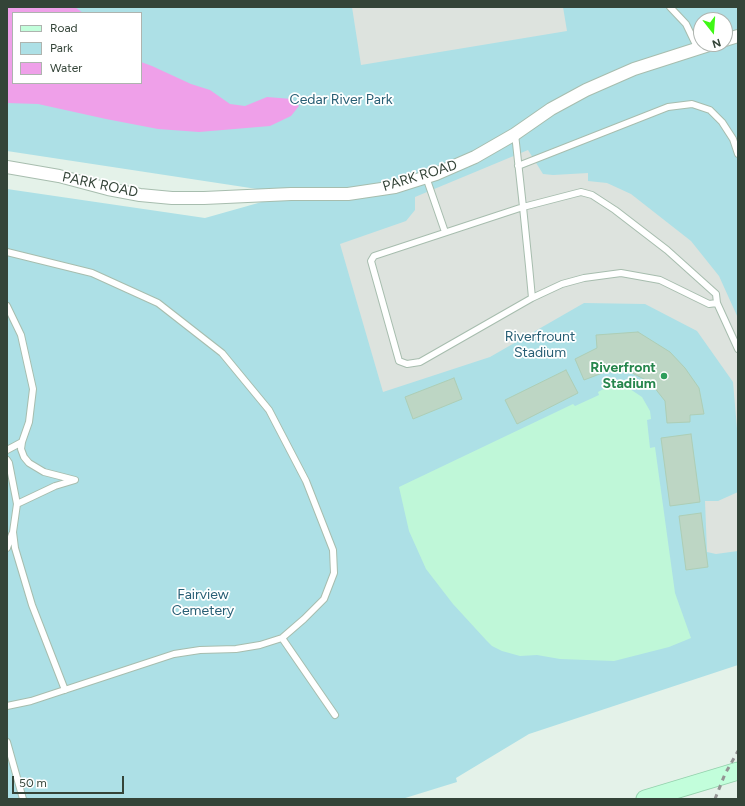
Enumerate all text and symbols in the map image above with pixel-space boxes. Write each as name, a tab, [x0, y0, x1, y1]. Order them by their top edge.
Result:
legend	[12, 12, 142, 84]
north arrow	[693, 12, 733, 52]
text: Road	[50, 21, 78, 35]
text: N	[710, 36, 722, 50]
text: Park	[50, 41, 73, 55]
text: Water	[50, 61, 82, 75]
park label: Cedar River Park	[290, 92, 392, 108]
street label: PARK ROAD	[381, 157, 459, 195]
street label: PARK ROAD	[61, 169, 139, 201]
park label: Riverfrount Stadium	[505, 329, 575, 362]
place label: Riverfront Stadium	[590, 360, 656, 392]
marker: Riverfront Stadium	[659, 371, 669, 381]
park label: Fairview Cemetery	[172, 587, 234, 620]
scale bar	[14, 768, 126, 794]
text: 50 m	[19, 776, 47, 790]

